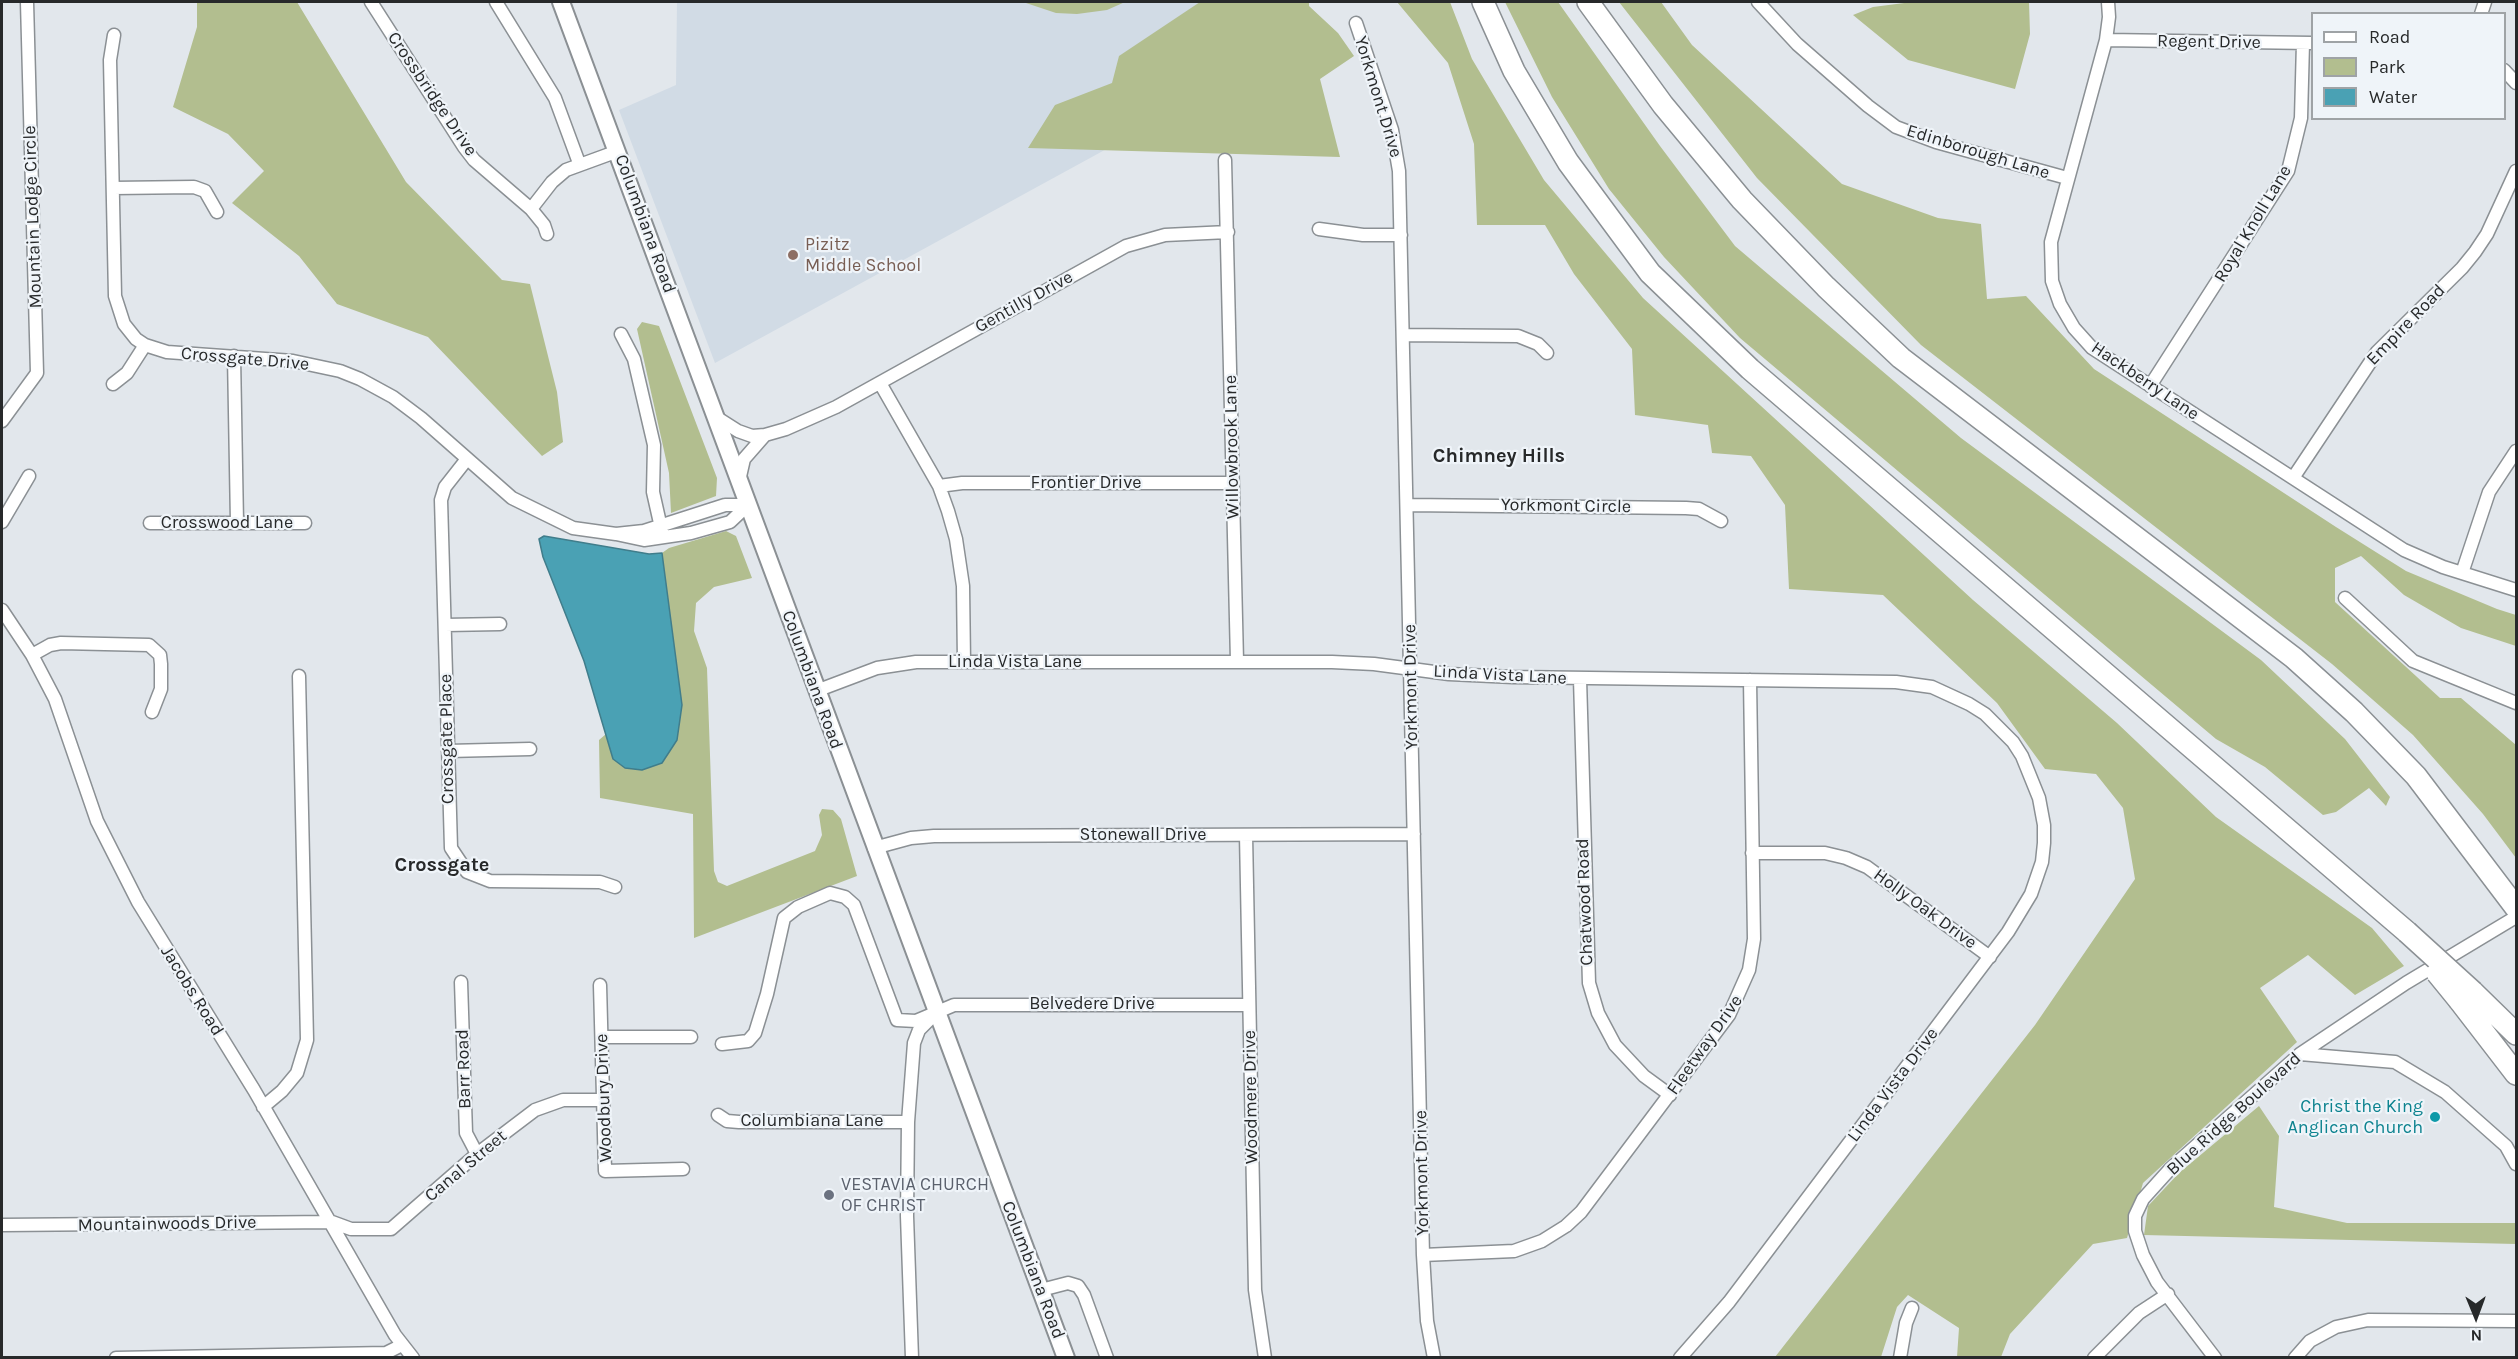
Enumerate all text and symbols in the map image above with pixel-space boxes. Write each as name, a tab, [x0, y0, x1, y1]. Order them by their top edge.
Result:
legend	[2311, 12, 2506, 120]
text: Road	[2369, 26, 2410, 48]
street label: Crossbridge Drive	[382, 28, 482, 160]
street label: Regent Drive	[2157, 30, 2261, 54]
street label: Yorkmont Drive	[1349, 34, 1407, 160]
text: Park	[2369, 56, 2406, 78]
text: Water	[2369, 86, 2417, 108]
street label: Edinborough Lane	[1904, 120, 2052, 184]
street label: Mountain Lodge Circle	[19, 125, 47, 309]
street label: Columbiana Road	[610, 152, 680, 296]
street label: Royal Knoll Lane	[2210, 161, 2296, 287]
place label: Pizitz Middle School	[805, 234, 921, 276]
marker: Pizitz Middle School	[786, 248, 800, 262]
street label: Gentilly Drive	[971, 266, 1077, 338]
street label: Empire Road	[2362, 280, 2450, 370]
street label: Hackberry Lane	[2087, 337, 2203, 425]
street label: Crossgate Drive	[180, 343, 310, 375]
street label: Willowbrook Lane	[1220, 375, 1244, 519]
district label: Chimney Hills	[1433, 444, 1565, 468]
street label: Frontier Drive	[1031, 472, 1141, 494]
street label: Yorkmont Circle	[1501, 494, 1631, 518]
street label: Crosswood Lane	[161, 512, 293, 534]
street label: Columbiana Road	[777, 608, 847, 752]
street label: Yorkmont Drive	[1399, 624, 1423, 750]
street label: Linda Vista Lane	[948, 651, 1082, 673]
street label: Linda Vista Lane	[1433, 661, 1567, 689]
street label: Crossgate Place	[435, 674, 459, 804]
street label: Stonewall Drive	[1080, 824, 1206, 846]
street label: Chatwood Road	[1572, 838, 1598, 966]
district label: Crossgate	[395, 853, 489, 877]
street label: Holly Oak Drive	[1869, 864, 1981, 954]
street label: Jacobs Road	[156, 942, 228, 1040]
street label: Fleetway Drive	[1662, 991, 1748, 1099]
street label: Belvedere Drive	[1029, 993, 1155, 1015]
street label: Linda Vista Drive	[1843, 1024, 1943, 1146]
street label: Barr Road	[452, 1029, 476, 1109]
street label: Woodmere Drive	[1239, 1030, 1263, 1164]
street label: Woodbury Drive	[591, 1033, 617, 1163]
street label: Blue Ridge Boulevard	[2162, 1048, 2306, 1180]
place label: Christ the King Anglican Church	[2287, 1096, 2423, 1138]
street label: Columbiana Lane	[740, 1110, 884, 1132]
street label: Yorkmont Drive	[1410, 1110, 1434, 1236]
marker: Christ the King Anglican Church	[2428, 1110, 2442, 1124]
street label: Canal Street	[421, 1125, 511, 1207]
place label: VESTAVIA CHURCH OF CHRIST	[841, 1174, 989, 1216]
marker: VESTAVIA CHURCH OF CHRIST	[822, 1188, 836, 1202]
street label: Columbiana Road	[997, 1198, 1069, 1342]
street label: Mountainwoods Drive	[77, 1212, 257, 1236]
north arrow	[2446, 1287, 2506, 1347]
text: N	[2470, 1326, 2482, 1345]

